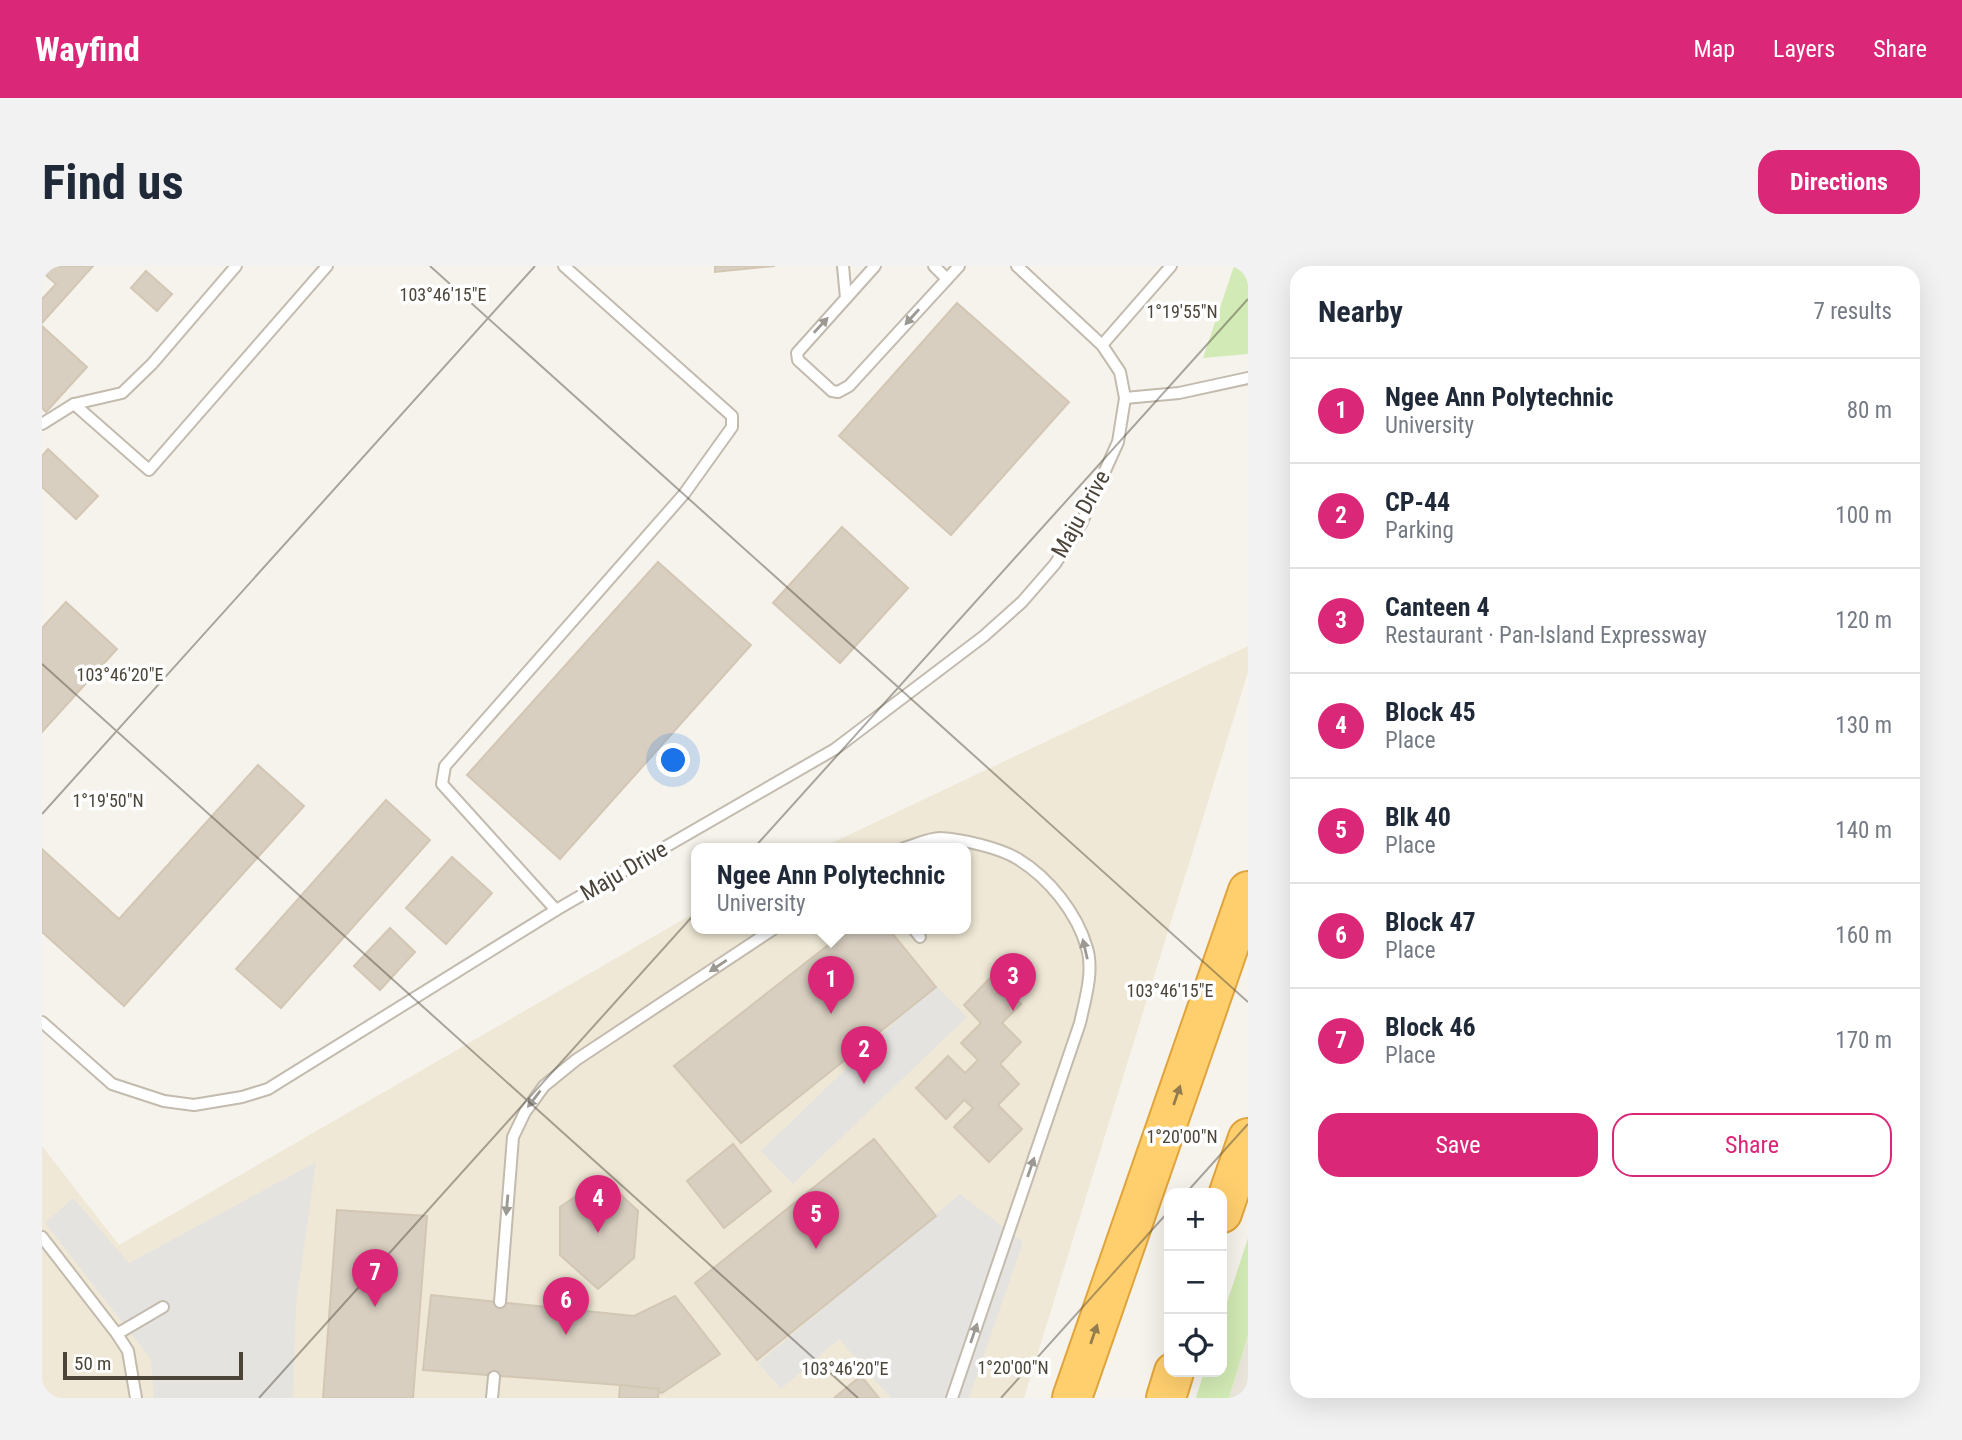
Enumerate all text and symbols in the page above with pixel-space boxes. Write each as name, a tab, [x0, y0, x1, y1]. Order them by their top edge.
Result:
text: Wayfind	[35, 30, 140, 69]
text: Map	[1694, 35, 1735, 63]
text: Layers	[1773, 35, 1835, 63]
text: Share	[1873, 35, 1927, 63]
button: Directions	[1758, 150, 1920, 214]
text: Find us	[42, 154, 184, 211]
text: 103°46'15"E	[400, 284, 486, 305]
text: Nearby	[1318, 294, 1403, 329]
text: 7 results	[1814, 298, 1892, 325]
text: 1°19'55"N	[1146, 301, 1218, 322]
one-way arrow	[904, 308, 920, 326]
one-way arrow	[813, 316, 829, 334]
text: Ngee Ann Polytechnic	[1385, 382, 1614, 412]
text: 1	[1335, 397, 1347, 424]
text: 80 m	[1847, 397, 1892, 424]
text: University	[1385, 412, 1474, 439]
street label: Maju Drive	[1046, 466, 1116, 562]
text: CP-44	[1385, 487, 1450, 517]
text: 2	[1335, 502, 1347, 529]
text: 100 m	[1835, 502, 1892, 529]
text: Parking	[1385, 517, 1454, 544]
text: Canteen 4	[1385, 592, 1490, 622]
text: 3	[1335, 607, 1347, 634]
text: 120 m	[1835, 607, 1892, 634]
text: Restaurant · Pan-Island Expressway	[1385, 622, 1707, 649]
text: 103°46'20"E	[77, 664, 163, 685]
text: Block 45	[1385, 697, 1476, 727]
text: 4	[1335, 712, 1347, 739]
text: 130 m	[1835, 712, 1892, 739]
text: Place	[1385, 727, 1435, 754]
your location	[656, 743, 690, 777]
text: 1°19'50"N	[72, 790, 144, 811]
text: Blk 40	[1385, 802, 1451, 832]
text: 5	[1335, 817, 1347, 844]
text: 140 m	[1835, 817, 1892, 844]
text: Place	[1385, 832, 1435, 859]
street label: Maju Drive	[576, 835, 672, 907]
popup	[691, 843, 971, 934]
text: Ngee Ann Polytechnic	[717, 860, 945, 890]
text: University	[717, 890, 806, 917]
text: Block 47	[1385, 907, 1476, 937]
text: 6	[1335, 922, 1347, 949]
text: 160 m	[1835, 922, 1892, 949]
text: Place	[1385, 937, 1435, 964]
one-way arrow	[1080, 938, 1091, 960]
pin: 3	[990, 953, 1036, 1011]
pin: 1	[808, 956, 854, 1014]
one-way arrow	[708, 959, 727, 972]
text: 103°46'15"E	[1127, 980, 1213, 1001]
text: Block 46	[1385, 1012, 1476, 1042]
pin: 2	[841, 1026, 887, 1084]
text: 7	[1335, 1027, 1347, 1054]
text: 170 m	[1835, 1027, 1892, 1054]
text: Place	[1385, 1042, 1435, 1069]
one-way arrow	[1172, 1085, 1183, 1106]
one-way arrow	[527, 1090, 542, 1108]
button: Save	[1318, 1113, 1598, 1177]
button: Share	[1612, 1113, 1892, 1177]
text: 1°20'00"N	[1146, 1126, 1218, 1147]
one-way arrow	[1026, 1156, 1037, 1177]
pin: 4	[575, 1175, 621, 1233]
map controls	[1164, 1188, 1227, 1377]
button: +	[1164, 1188, 1227, 1251]
pin: 5	[793, 1191, 839, 1249]
one-way arrow	[501, 1195, 512, 1217]
pin: 7	[352, 1249, 398, 1307]
button: −	[1164, 1251, 1227, 1314]
pin: 6	[543, 1277, 589, 1335]
button: locate	[1164, 1314, 1227, 1377]
one-way arrow	[969, 1323, 980, 1344]
one-way arrow	[1089, 1323, 1100, 1344]
scale bar	[63, 1349, 243, 1381]
text: 50 m	[74, 1352, 111, 1375]
text: 1°20'00"N	[977, 1357, 1049, 1378]
text: 103°46'20"E	[802, 1358, 888, 1379]

